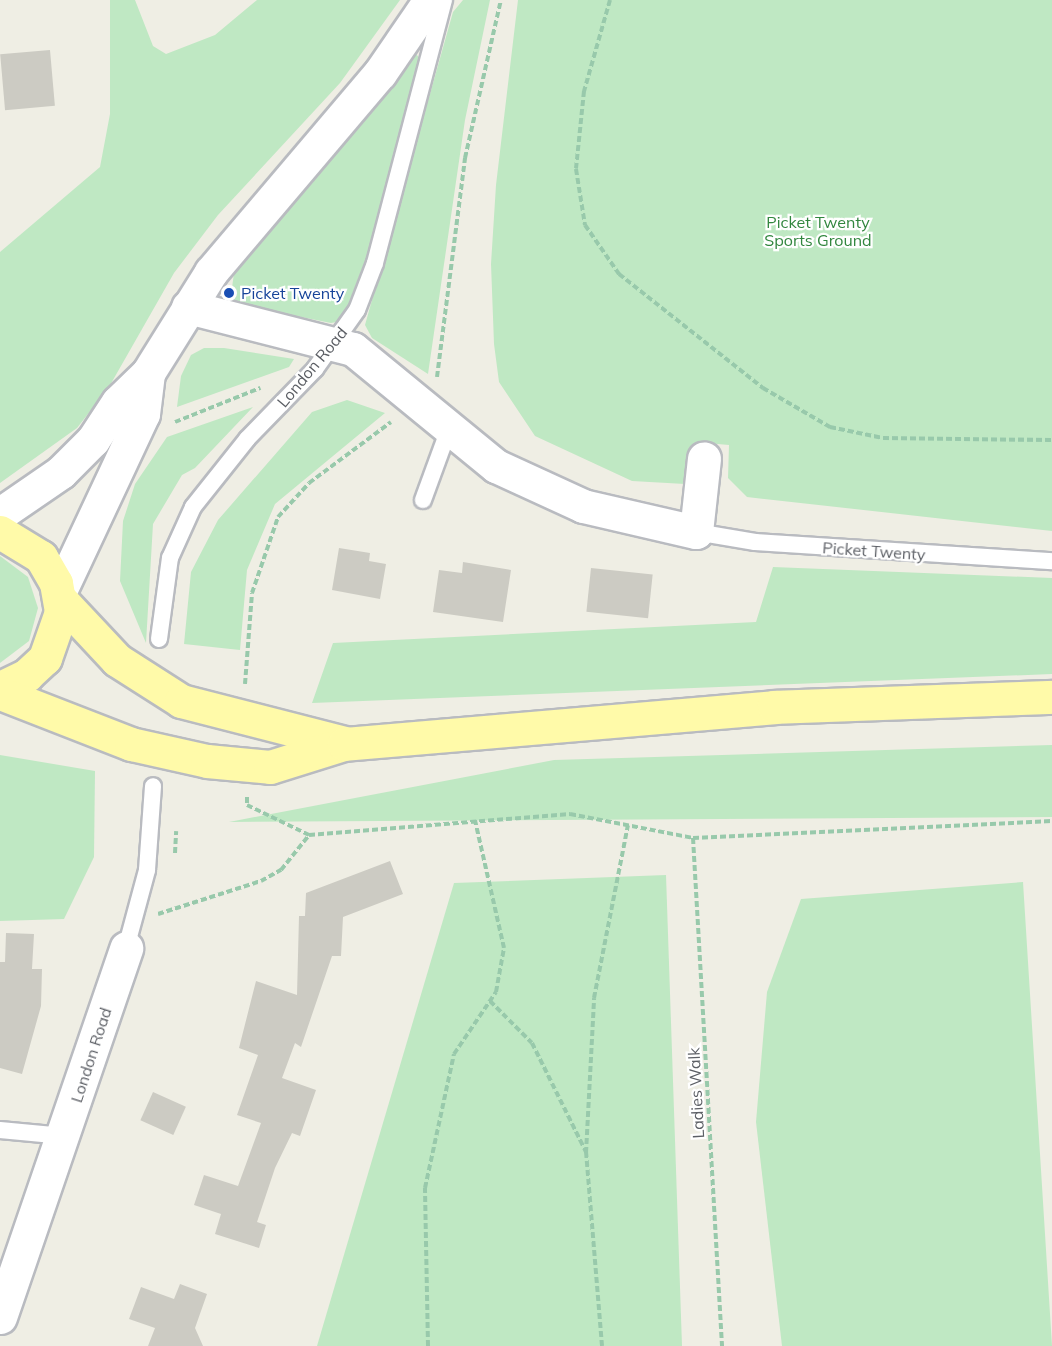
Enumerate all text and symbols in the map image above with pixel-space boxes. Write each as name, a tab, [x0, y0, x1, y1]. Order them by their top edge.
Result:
park label: Picket Twenty Sports Ground	[764, 212, 872, 250]
place label: Picket Twenty	[241, 283, 344, 303]
marker: Picket Twenty	[222, 286, 236, 300]
street label: London Road	[273, 323, 351, 411]
street label: Picket Twenty	[822, 538, 926, 564]
street label: London Road	[67, 1005, 115, 1105]
street label: Ladies Walk	[684, 1047, 708, 1139]

